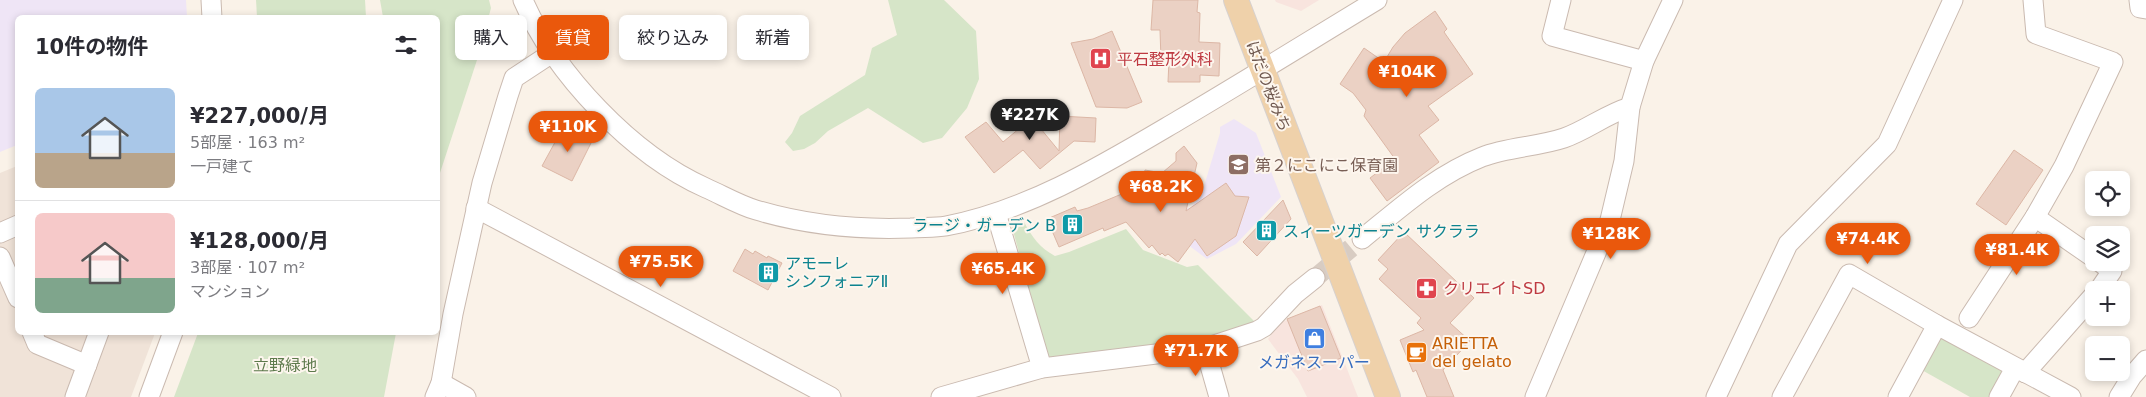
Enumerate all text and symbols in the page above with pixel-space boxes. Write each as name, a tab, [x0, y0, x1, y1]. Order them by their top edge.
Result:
chip: 購入	[455, 15, 527, 60]
chip: 賃貸	[537, 15, 609, 60]
chip: 絞り込み	[619, 15, 727, 60]
chip: 新着	[737, 15, 809, 60]
icon: filters	[392, 31, 420, 59]
text: 10件の物件	[35, 35, 148, 59]
street label: はだの桜みち	[1243, 38, 1295, 134]
hospital icon: 平石整形外科	[1089, 47, 1113, 71]
place label: 平石整形外科	[1117, 50, 1213, 69]
pin: ¥104K	[1372, 56, 1442, 98]
text: ¥104K	[1379, 62, 1435, 81]
pin: ¥227K	[995, 98, 1065, 141]
text: ¥227,000/月	[190, 104, 329, 128]
text: ¥227K	[1002, 105, 1058, 124]
icon: home	[75, 108, 135, 168]
pin: ¥110K	[533, 110, 603, 153]
text: ¥110K	[540, 117, 596, 136]
text: 5部屋 · 163 m²	[190, 133, 305, 152]
school or university icon: 第２にこにこ保育園	[1227, 153, 1251, 177]
place label: 第２にこにこ保育園	[1255, 156, 1398, 175]
text: 一戸建て	[190, 157, 254, 176]
pin: ¥68.2K	[1120, 170, 1202, 213]
map controls	[2085, 171, 2130, 381]
button: locate	[2085, 171, 2130, 216]
text: ¥68.2K	[1129, 177, 1193, 196]
building icon: ラージ・ガーデン B	[1060, 213, 1084, 237]
place label: ラージ・ガーデン B	[912, 216, 1056, 235]
pin: ¥128K	[1576, 218, 1646, 260]
building icon: スィーツガーデン サクララ	[1255, 219, 1279, 243]
place label: スィーツガーデン サクララ	[1283, 222, 1480, 241]
pin: ¥74.4K	[1827, 222, 1909, 265]
text: ¥128K	[1583, 224, 1639, 243]
button: layers	[2085, 226, 2130, 271]
text: ¥128,000/月	[190, 229, 329, 253]
text: ¥74.4K	[1836, 229, 1900, 248]
icon: home	[75, 233, 135, 293]
pin: ¥81.4K	[1976, 234, 2058, 276]
text: ¥81.4K	[1985, 240, 2049, 259]
pin: ¥75.5K	[620, 246, 702, 288]
text: ¥75.5K	[629, 252, 693, 271]
pin: ¥65.4K	[962, 252, 1044, 295]
place label: アモーレ シンフォニアⅡ	[785, 254, 888, 291]
text: 3部屋 · 107 m²	[190, 258, 305, 277]
text: ¥65.4K	[971, 259, 1035, 278]
building icon: アモーレ シンフォニアⅡ	[757, 260, 781, 284]
pharmacy icon: クリエイトSD	[1415, 276, 1439, 300]
place label: クリエイトSD	[1443, 279, 1545, 298]
button: +	[2085, 281, 2130, 326]
text: マンション	[190, 282, 270, 301]
shop icon: メガネスーパー	[1302, 326, 1326, 350]
pin: ¥71.7K	[1155, 334, 1237, 377]
place label: ARIETTA del gelato	[1432, 334, 1512, 371]
button: −	[2085, 336, 2130, 381]
cafe icon: ARIETTA del gelato	[1404, 340, 1428, 364]
text: ¥71.7K	[1164, 341, 1228, 360]
place label: メガネスーパー	[1258, 353, 1370, 372]
park label: 立野緑地	[253, 356, 317, 375]

